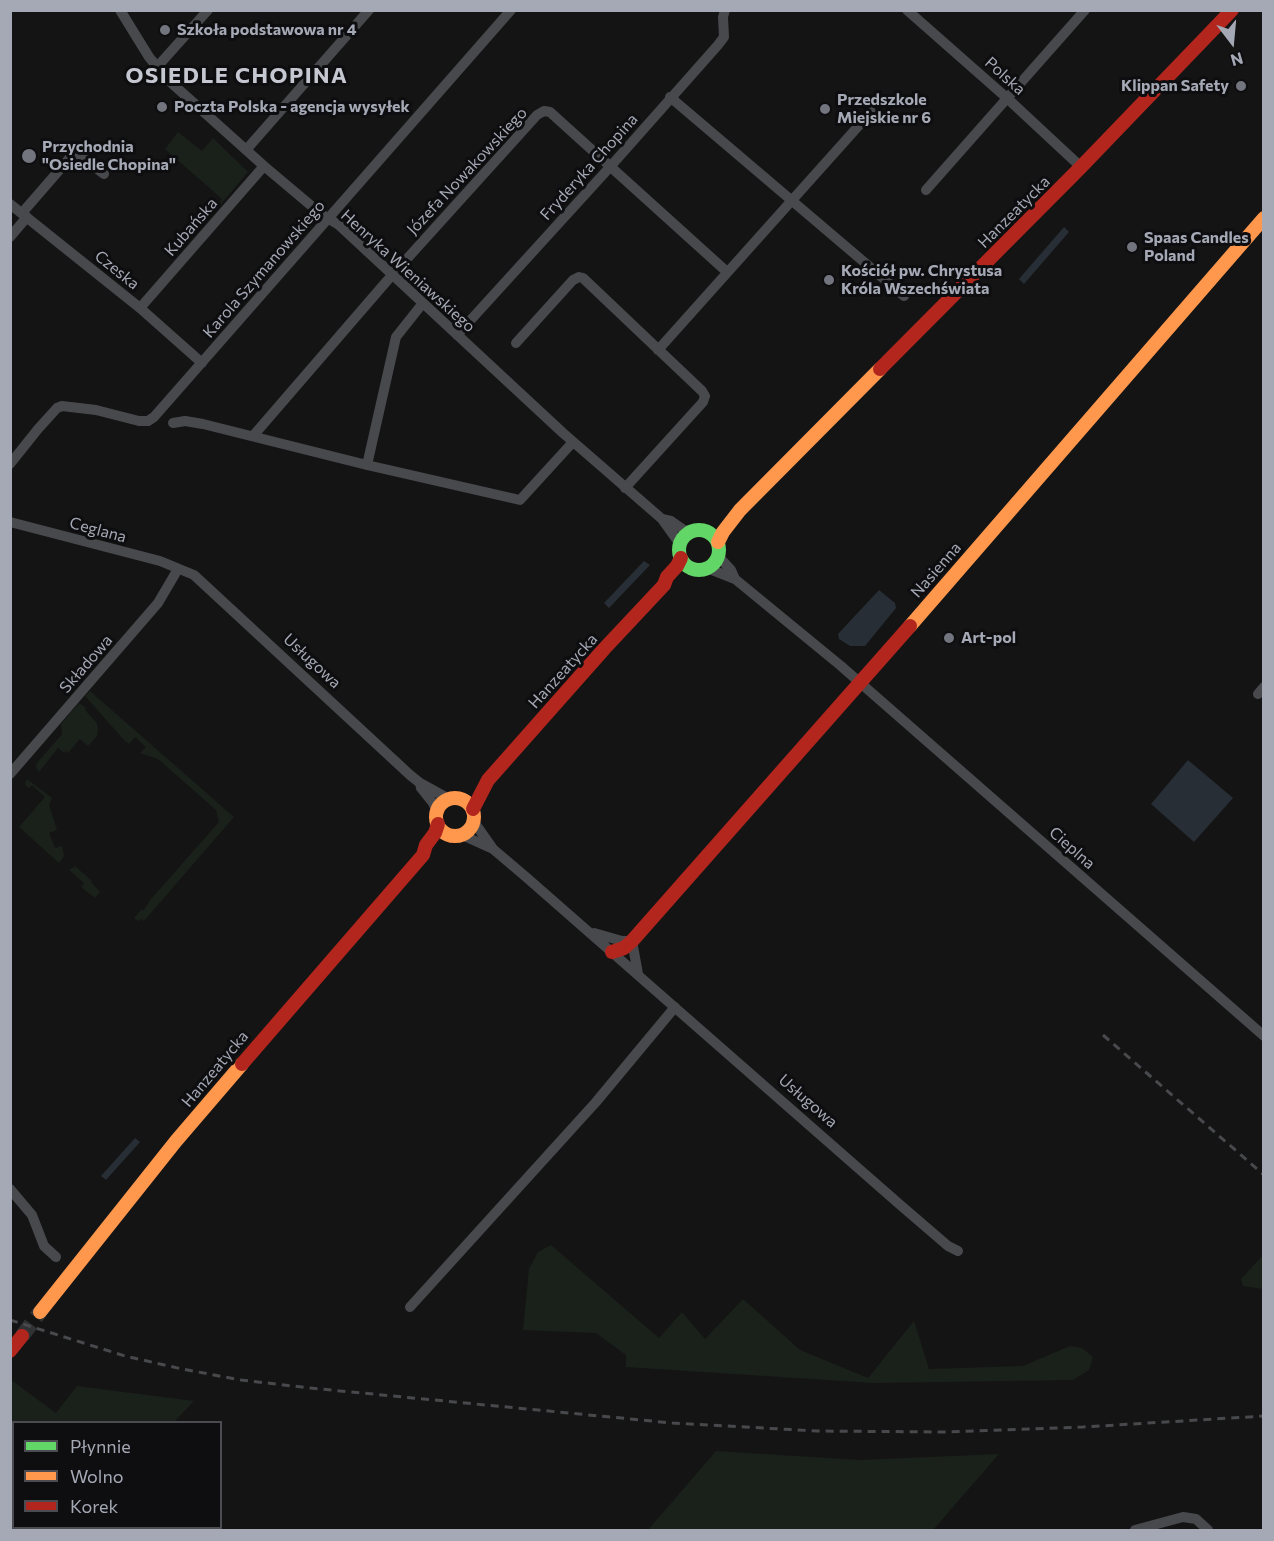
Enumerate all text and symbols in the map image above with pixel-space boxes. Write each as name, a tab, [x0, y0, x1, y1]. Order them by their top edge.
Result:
north arrow	[1202, 12, 1262, 72]
place label: Szkoła podstawowa nr 4	[177, 20, 357, 40]
marker: Szkoła podstawowa nr 4	[158, 23, 172, 37]
text: N	[1229, 49, 1245, 71]
street label: Polska	[981, 53, 1029, 99]
district label: OSIEDLE CHOPINA	[126, 63, 348, 89]
place label: Klippan Safety	[1121, 76, 1229, 96]
marker: Klippan Safety	[1234, 79, 1248, 93]
place label: Przedszkole Miejskie nr 6	[837, 90, 931, 128]
place label: Poczta Polska - agencja wysyłek	[174, 97, 410, 117]
marker: Poczta Polska - agencja wysyłek	[155, 100, 169, 114]
marker: Przedszkole Miejskie nr 6	[818, 102, 832, 116]
street label: Józefa Nowakowskiego	[403, 103, 531, 239]
street label: Fryderyka Chopina	[536, 110, 642, 224]
place label: Przychodnia "Osiedle Chopina"	[42, 137, 176, 175]
marker: Przychodnia "Osiedle Chopina"	[20, 147, 38, 165]
street label: Hanzeatycka	[974, 172, 1054, 252]
street label: Kubańska	[161, 194, 221, 260]
street label: Karola Szymanowskiego	[199, 196, 329, 342]
street label: Henryka Wieniawskiego	[337, 206, 479, 336]
place label: Spaas Candles Poland	[1144, 228, 1249, 266]
marker: Spaas Candles Poland	[1125, 240, 1139, 254]
street label: Czeska	[91, 246, 143, 294]
place label: Kościół pw. Chrystusa Króla Wszechświata	[841, 261, 1002, 299]
marker: Kościół pw. Chrystusa Króla Wszechświata	[822, 273, 836, 287]
street label: Ceglana	[67, 513, 129, 547]
street label: Nasienna	[907, 538, 965, 602]
place label: Art-pol	[961, 628, 1016, 648]
street label: Usługowa	[279, 630, 345, 692]
street label: Hanzeatycka	[524, 630, 602, 712]
street label: Składowa	[56, 631, 116, 697]
marker: Art-pol	[942, 631, 956, 645]
street label: Cieplna	[1045, 823, 1099, 873]
street label: Hanzeatycka	[178, 1027, 252, 1111]
street label: Usługowa	[775, 1070, 841, 1132]
legend	[12, 1421, 222, 1529]
text: Płynnie	[70, 1435, 131, 1457]
text: Wolno	[70, 1465, 124, 1487]
text: Korek	[70, 1495, 118, 1517]

